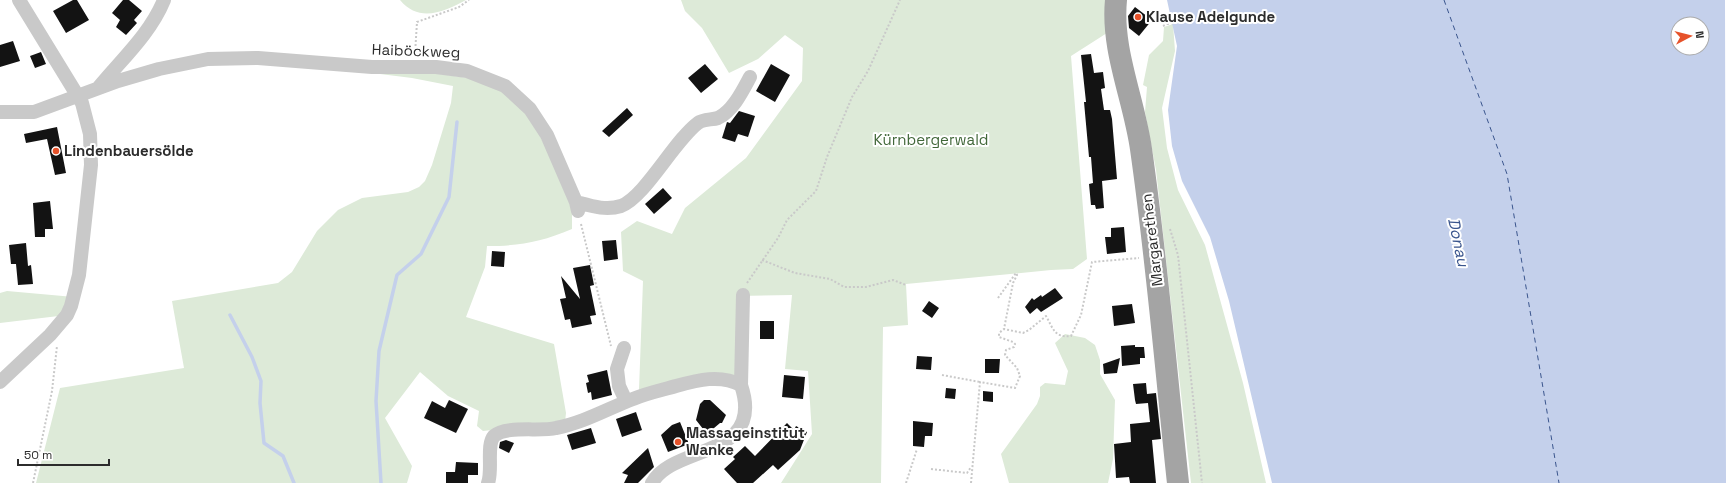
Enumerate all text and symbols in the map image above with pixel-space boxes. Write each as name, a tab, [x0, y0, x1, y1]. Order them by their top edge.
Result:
place label: Klause Adelgunde	[1146, 7, 1276, 26]
marker: Klause Adelgunde	[1133, 12, 1143, 22]
north arrow	[1670, 16, 1710, 56]
text: N	[1693, 30, 1707, 39]
street label: Haiböckweg	[371, 39, 461, 62]
park label: Kürnbergerwald	[874, 130, 988, 149]
place label: Lindenbauersölde	[64, 141, 194, 160]
marker: Lindenbauersölde	[51, 146, 61, 156]
street label: Margarethen	[1136, 193, 1167, 288]
water label: Donau	[1443, 216, 1474, 269]
place label: Massageinstitut Wanke	[686, 423, 805, 459]
marker: Massageinstitut Wanke	[673, 437, 683, 447]
scale bar	[18, 441, 109, 467]
text: 50 m	[24, 447, 52, 463]

